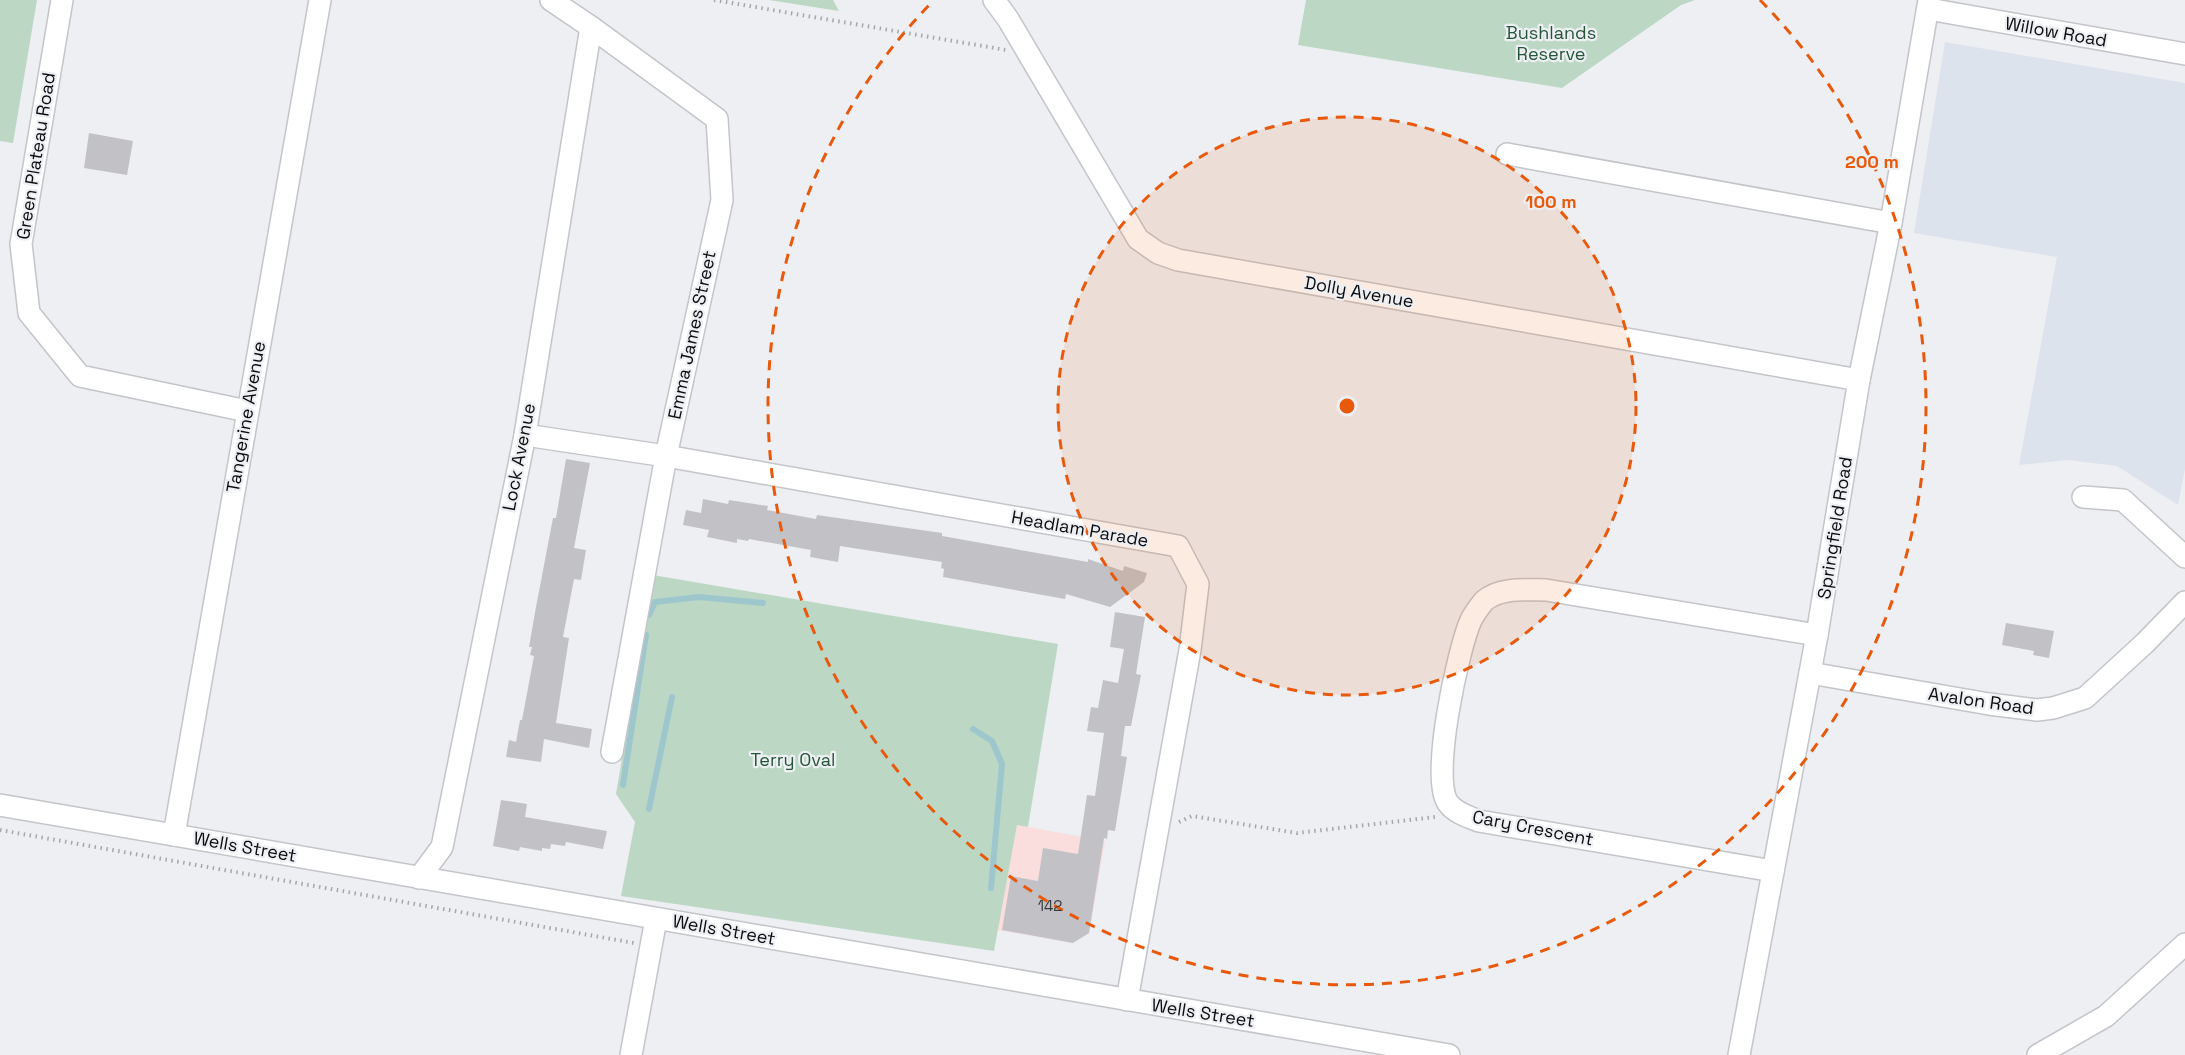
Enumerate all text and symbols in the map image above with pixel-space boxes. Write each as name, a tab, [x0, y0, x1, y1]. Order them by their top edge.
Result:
street label: Willow Road	[2003, 11, 2109, 52]
park label: Bushlands Reserve	[1506, 21, 1596, 65]
street label: Green Plateau Road	[11, 71, 60, 241]
text: 200 m	[1845, 150, 1899, 173]
text: 100 m	[1525, 190, 1577, 213]
street label: Emma James Street	[662, 248, 721, 421]
street label: Dolly Avenue	[1303, 271, 1416, 312]
street label: Tangerine Avenue	[221, 339, 270, 494]
centre of rings	[1337, 396, 1357, 416]
street label: Lock Avenue	[497, 401, 540, 513]
street label: Springfield Road	[1812, 455, 1857, 601]
street label: Headlam Parade	[1010, 505, 1150, 552]
street label: Avalon Road	[1927, 682, 2035, 719]
park label: Terry Oval	[751, 748, 835, 771]
street label: Cary Crescent	[1471, 804, 1596, 851]
street label: Wells Street	[192, 826, 298, 867]
house number: 142	[1038, 896, 1062, 915]
street label: Wells Street	[671, 909, 777, 950]
street label: Wells Street	[1150, 993, 1256, 1032]

